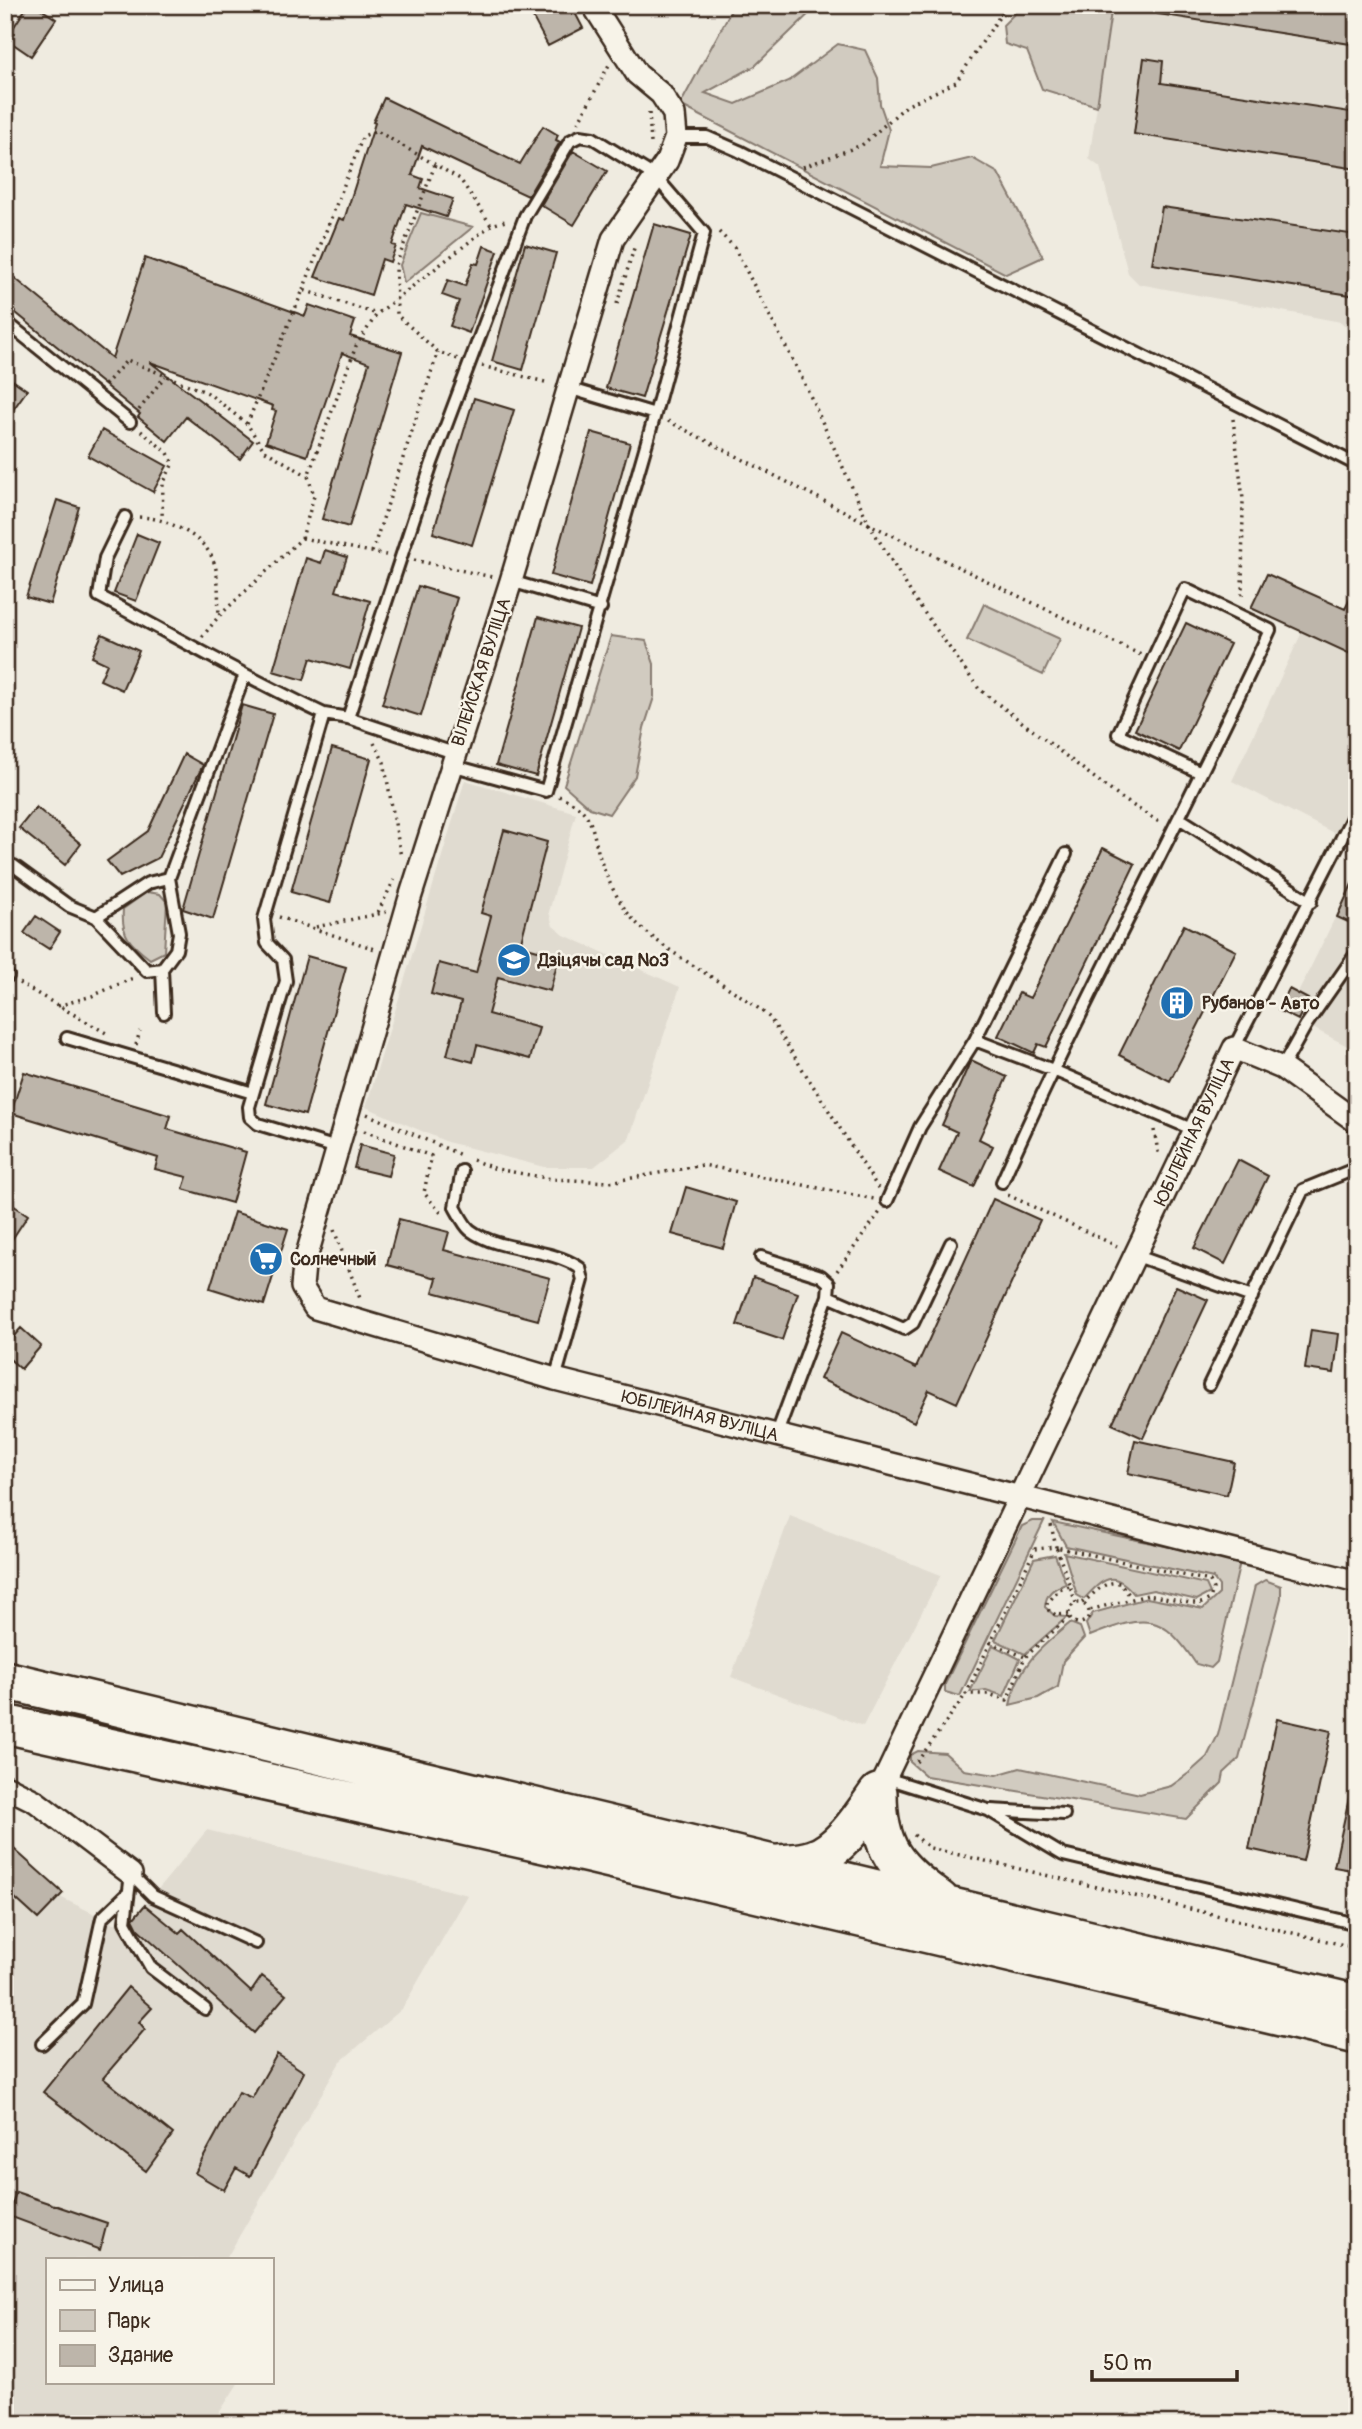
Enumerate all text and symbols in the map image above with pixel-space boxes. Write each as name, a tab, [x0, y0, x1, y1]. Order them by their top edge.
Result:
street label: ВІЛЕЙСКАЯ ВУЛІЦА	[447, 595, 516, 749]
school or university icon: Дзіцячы сад №3	[495, 941, 533, 979]
place label: Дзіцячы сад №3	[537, 949, 669, 972]
building icon: Рубанов - Авто	[1158, 984, 1196, 1022]
place label: Рубанов - Авто	[1202, 992, 1320, 1015]
street label: ЮБІЛЕЙНАЯ ВУЛІЦА	[1149, 1054, 1240, 1210]
supermarket icon: Солнечный	[247, 1240, 285, 1278]
place label: Солнечный	[290, 1248, 376, 1271]
street label: ЮБІЛЕЙНАЯ ВУЛІЦА	[619, 1385, 781, 1447]
legend	[46, 2258, 273, 2384]
text: Улица	[108, 2272, 164, 2299]
text: Парк	[108, 2308, 151, 2335]
scale bar	[1092, 2338, 1238, 2382]
text: Здание	[108, 2342, 174, 2369]
text: 50 m	[1103, 2350, 1152, 2377]

